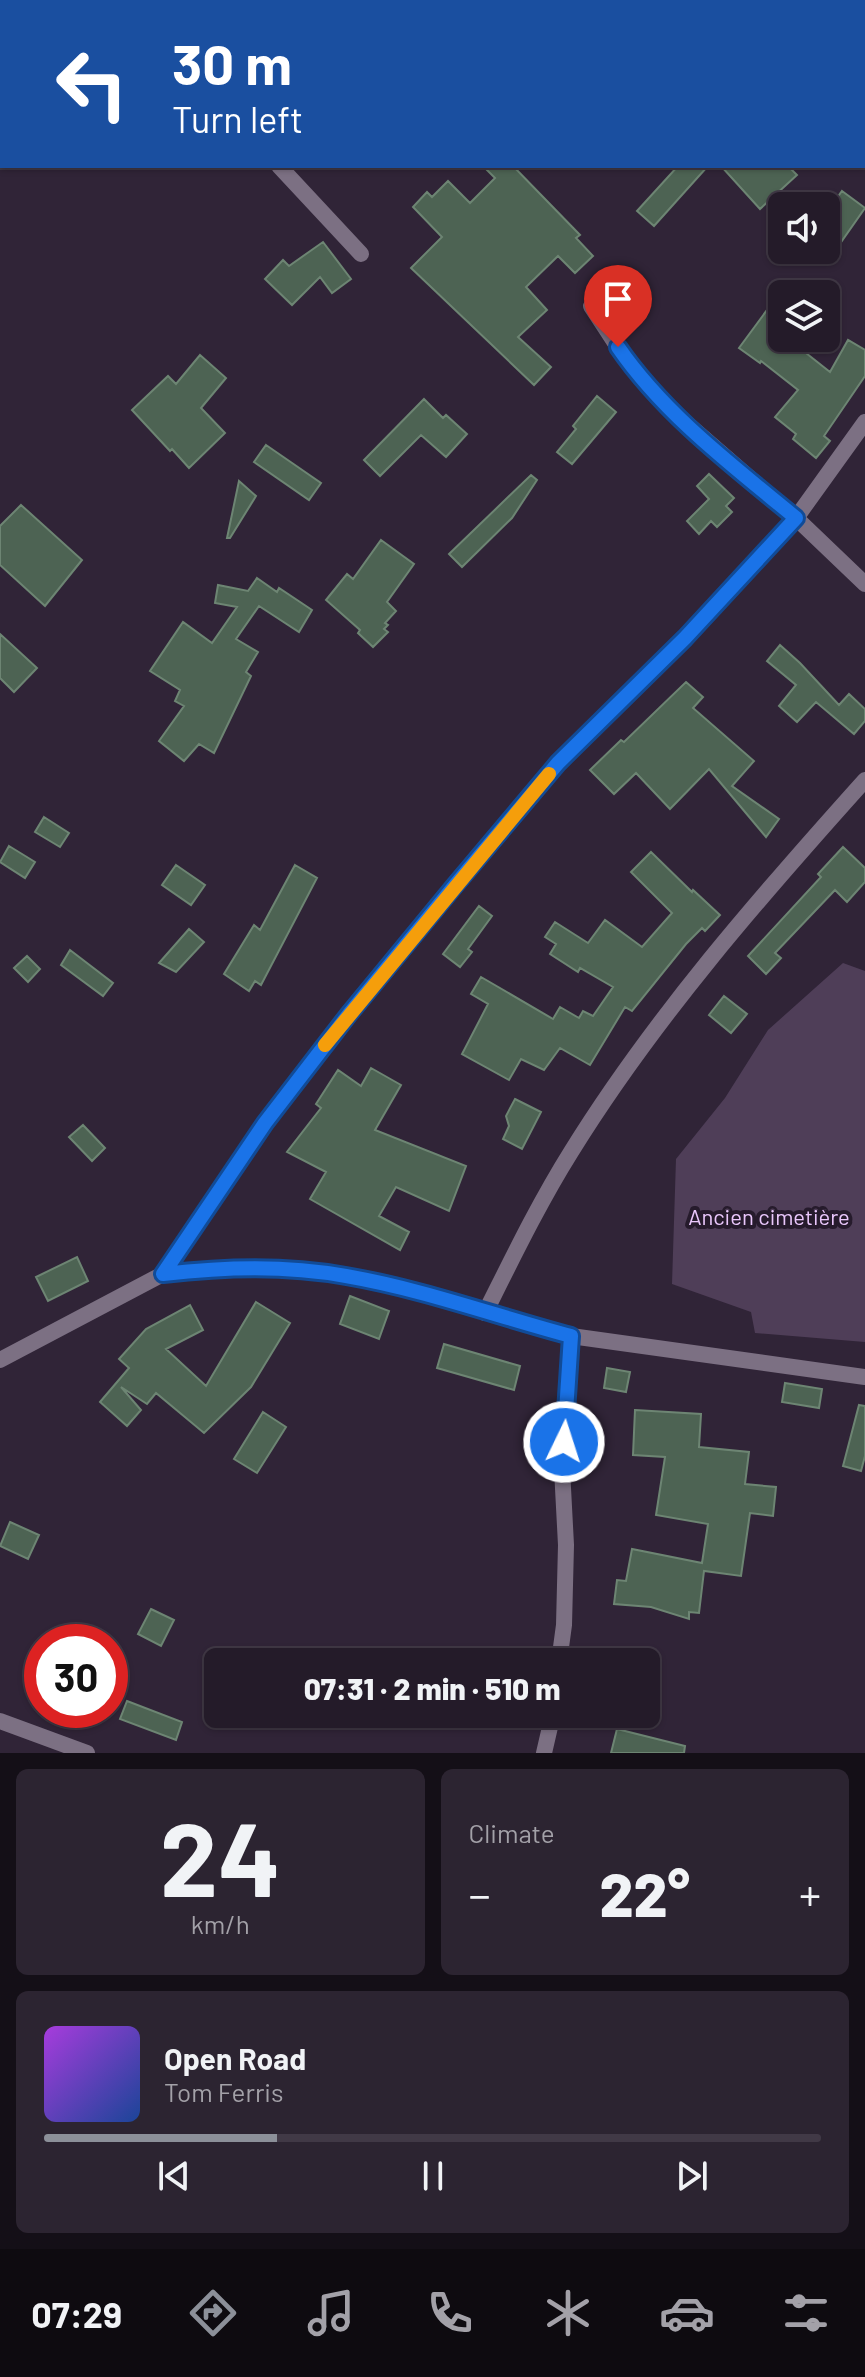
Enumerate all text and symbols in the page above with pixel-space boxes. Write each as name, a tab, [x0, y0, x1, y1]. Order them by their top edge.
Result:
text: 30 m	[172, 29, 292, 96]
icon: left	[40, 32, 144, 136]
text: Turn left	[172, 97, 303, 140]
map controls	[768, 192, 840, 352]
button: sound	[768, 192, 840, 264]
pin	[584, 265, 652, 347]
icon: arrive	[596, 277, 640, 321]
button: layers	[768, 280, 840, 352]
park label: Ancien cimetière	[688, 1203, 850, 1229]
position arrow	[522, 1400, 606, 1484]
speed limit sign: 30	[24, 1624, 128, 1728]
text: 07:31 · 2 min · 510 m	[304, 1670, 560, 1706]
text: 24	[160, 1793, 281, 1918]
text: Climate	[469, 1817, 555, 1848]
text: 22°	[599, 1857, 690, 1929]
text: −	[469, 1867, 491, 1920]
text: +	[799, 1867, 821, 1920]
text: km/h	[191, 1908, 250, 1939]
text: Open Road	[164, 2040, 306, 2076]
text: Tom Ferris	[164, 2076, 284, 2107]
icon: previous	[152, 2154, 196, 2198]
icon: pause	[411, 2154, 455, 2198]
icon: next	[670, 2154, 714, 2198]
icon: directions	[185, 2285, 241, 2341]
icon: music	[303, 2285, 359, 2341]
icon: phone	[422, 2285, 478, 2341]
icon: climate	[540, 2285, 596, 2341]
icon: car	[659, 2285, 715, 2341]
icon: filters	[778, 2285, 834, 2341]
text: 07:29	[31, 2292, 122, 2335]

